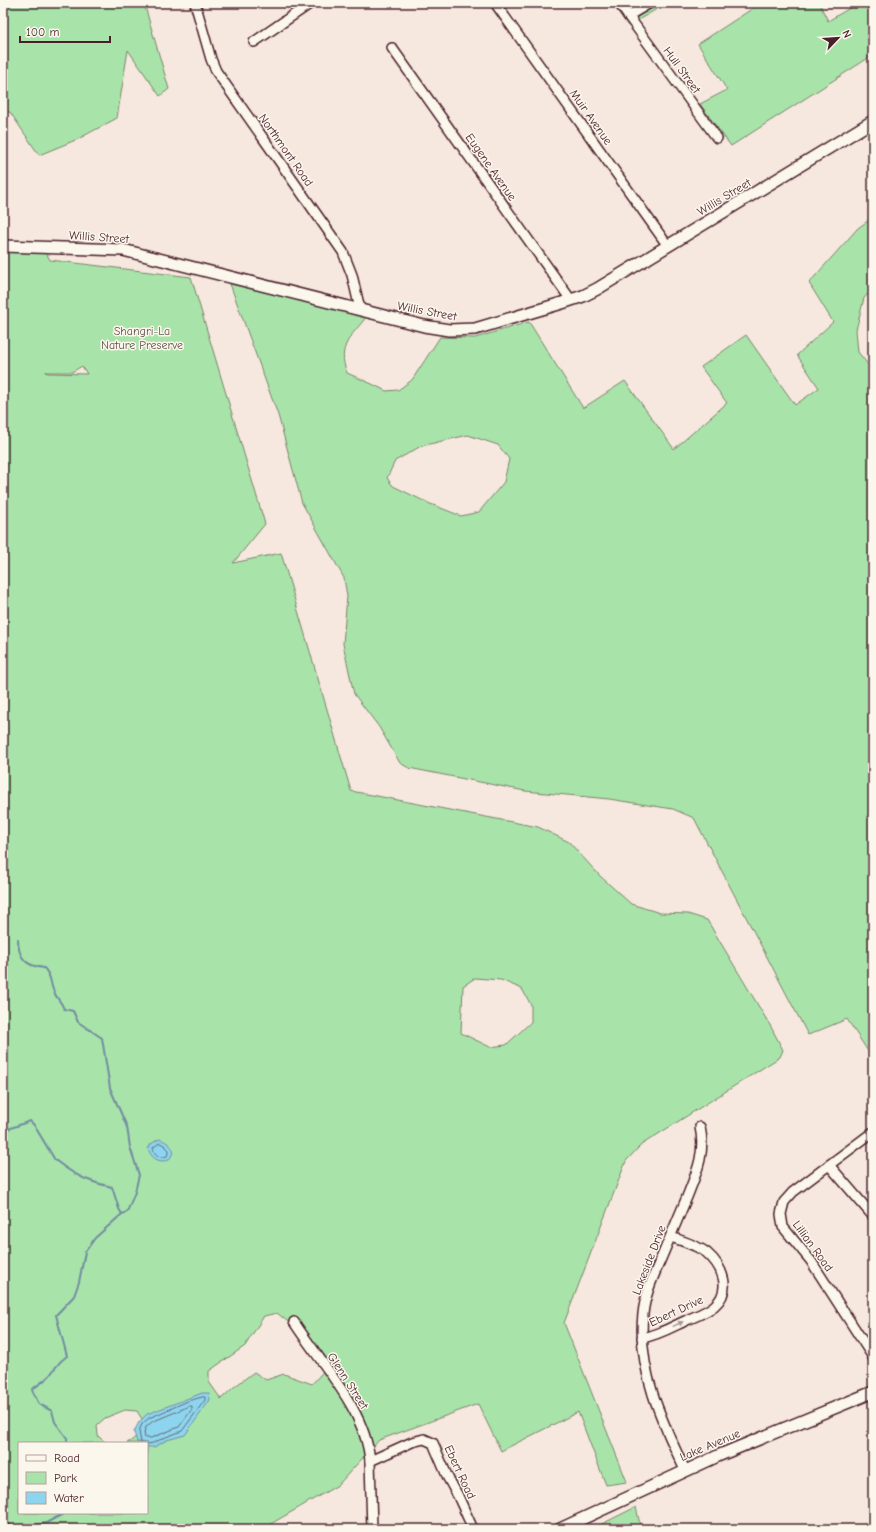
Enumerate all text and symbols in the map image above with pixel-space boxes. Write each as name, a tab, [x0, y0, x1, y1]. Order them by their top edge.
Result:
scale bar	[20, 18, 110, 44]
north arrow	[818, 18, 858, 58]
text: 100 m	[26, 25, 59, 39]
text: N	[839, 28, 854, 40]
street label: Hull Street	[660, 44, 704, 96]
street label: Muir Avenue	[567, 87, 615, 147]
street label: Northmont Road	[256, 111, 316, 189]
street label: Eugene Avenue	[463, 131, 519, 203]
street label: Willis Street	[695, 175, 754, 218]
street label: Willis Street	[68, 228, 130, 246]
street label: Willis Street	[396, 298, 458, 324]
park label: Shangri-La Nature Preserve	[101, 324, 183, 352]
street label: Lillian Road	[790, 1218, 836, 1274]
street label: Lakeside Drive	[629, 1223, 669, 1297]
street label: Ebert Drive	[647, 1292, 705, 1330]
one-way arrow	[673, 1321, 684, 1328]
street label: Glenn Street	[325, 1350, 372, 1412]
street label: Lake Avenue	[678, 1426, 742, 1464]
legend	[18, 1442, 148, 1514]
street label: Ebert Road	[441, 1443, 479, 1501]
text: Road	[54, 1451, 80, 1465]
text: Park	[54, 1471, 77, 1485]
text: Water	[54, 1491, 84, 1505]

